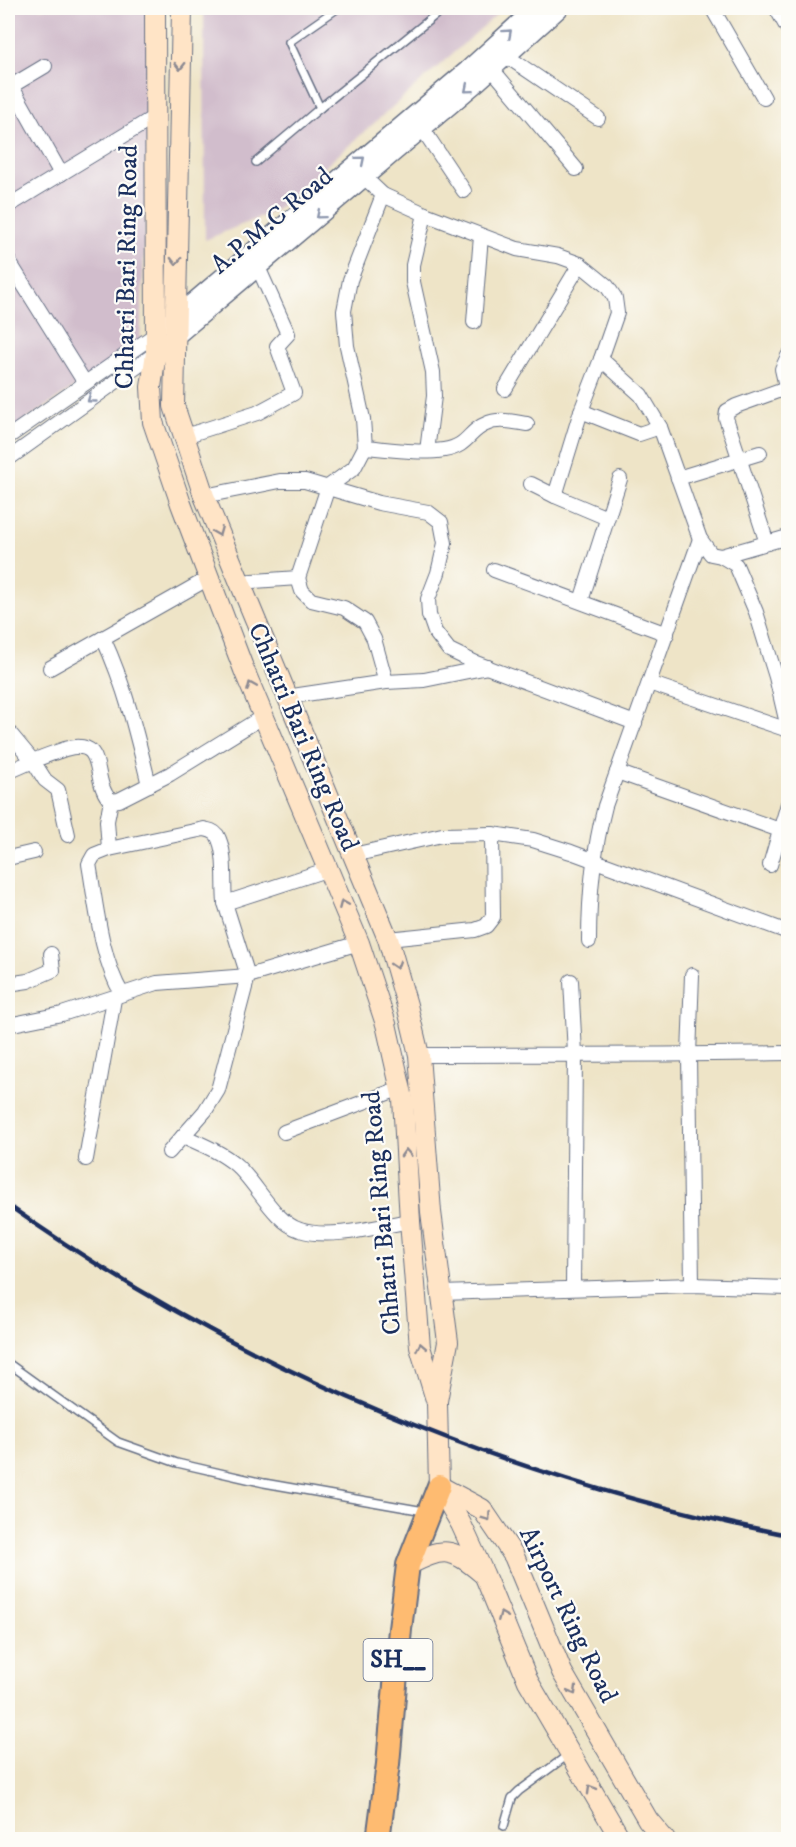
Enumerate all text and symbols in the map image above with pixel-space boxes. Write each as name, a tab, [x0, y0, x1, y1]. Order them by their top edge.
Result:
one-way arrow	[502, 29, 512, 40]
one-way arrow	[174, 61, 186, 70]
one-way arrow	[464, 81, 475, 92]
street label: Chhatri Bari Ring Road	[108, 144, 146, 390]
one-way arrow	[354, 156, 365, 167]
street label: A.P.M.C Road	[204, 160, 340, 282]
one-way arrow	[316, 207, 327, 218]
one-way arrow	[169, 256, 182, 265]
one-way arrow	[87, 392, 98, 403]
one-way arrow	[211, 526, 223, 537]
street label: Chhatri Bari Ring Road	[240, 618, 366, 856]
one-way arrow	[246, 681, 258, 692]
one-way arrow	[339, 900, 351, 911]
one-way arrow	[389, 959, 401, 970]
street label: Chhatri Bari Ring Road	[355, 1090, 409, 1336]
one-way arrow	[399, 1148, 412, 1157]
one-way arrow	[415, 1342, 428, 1352]
one-way arrow	[480, 1510, 491, 1521]
street label: Airport Ring Road	[511, 1522, 625, 1708]
one-way arrow	[497, 1612, 509, 1623]
road number: SH__	[364, 1639, 432, 1681]
one-way arrow	[566, 1685, 578, 1695]
one-way arrow	[587, 1785, 598, 1795]

